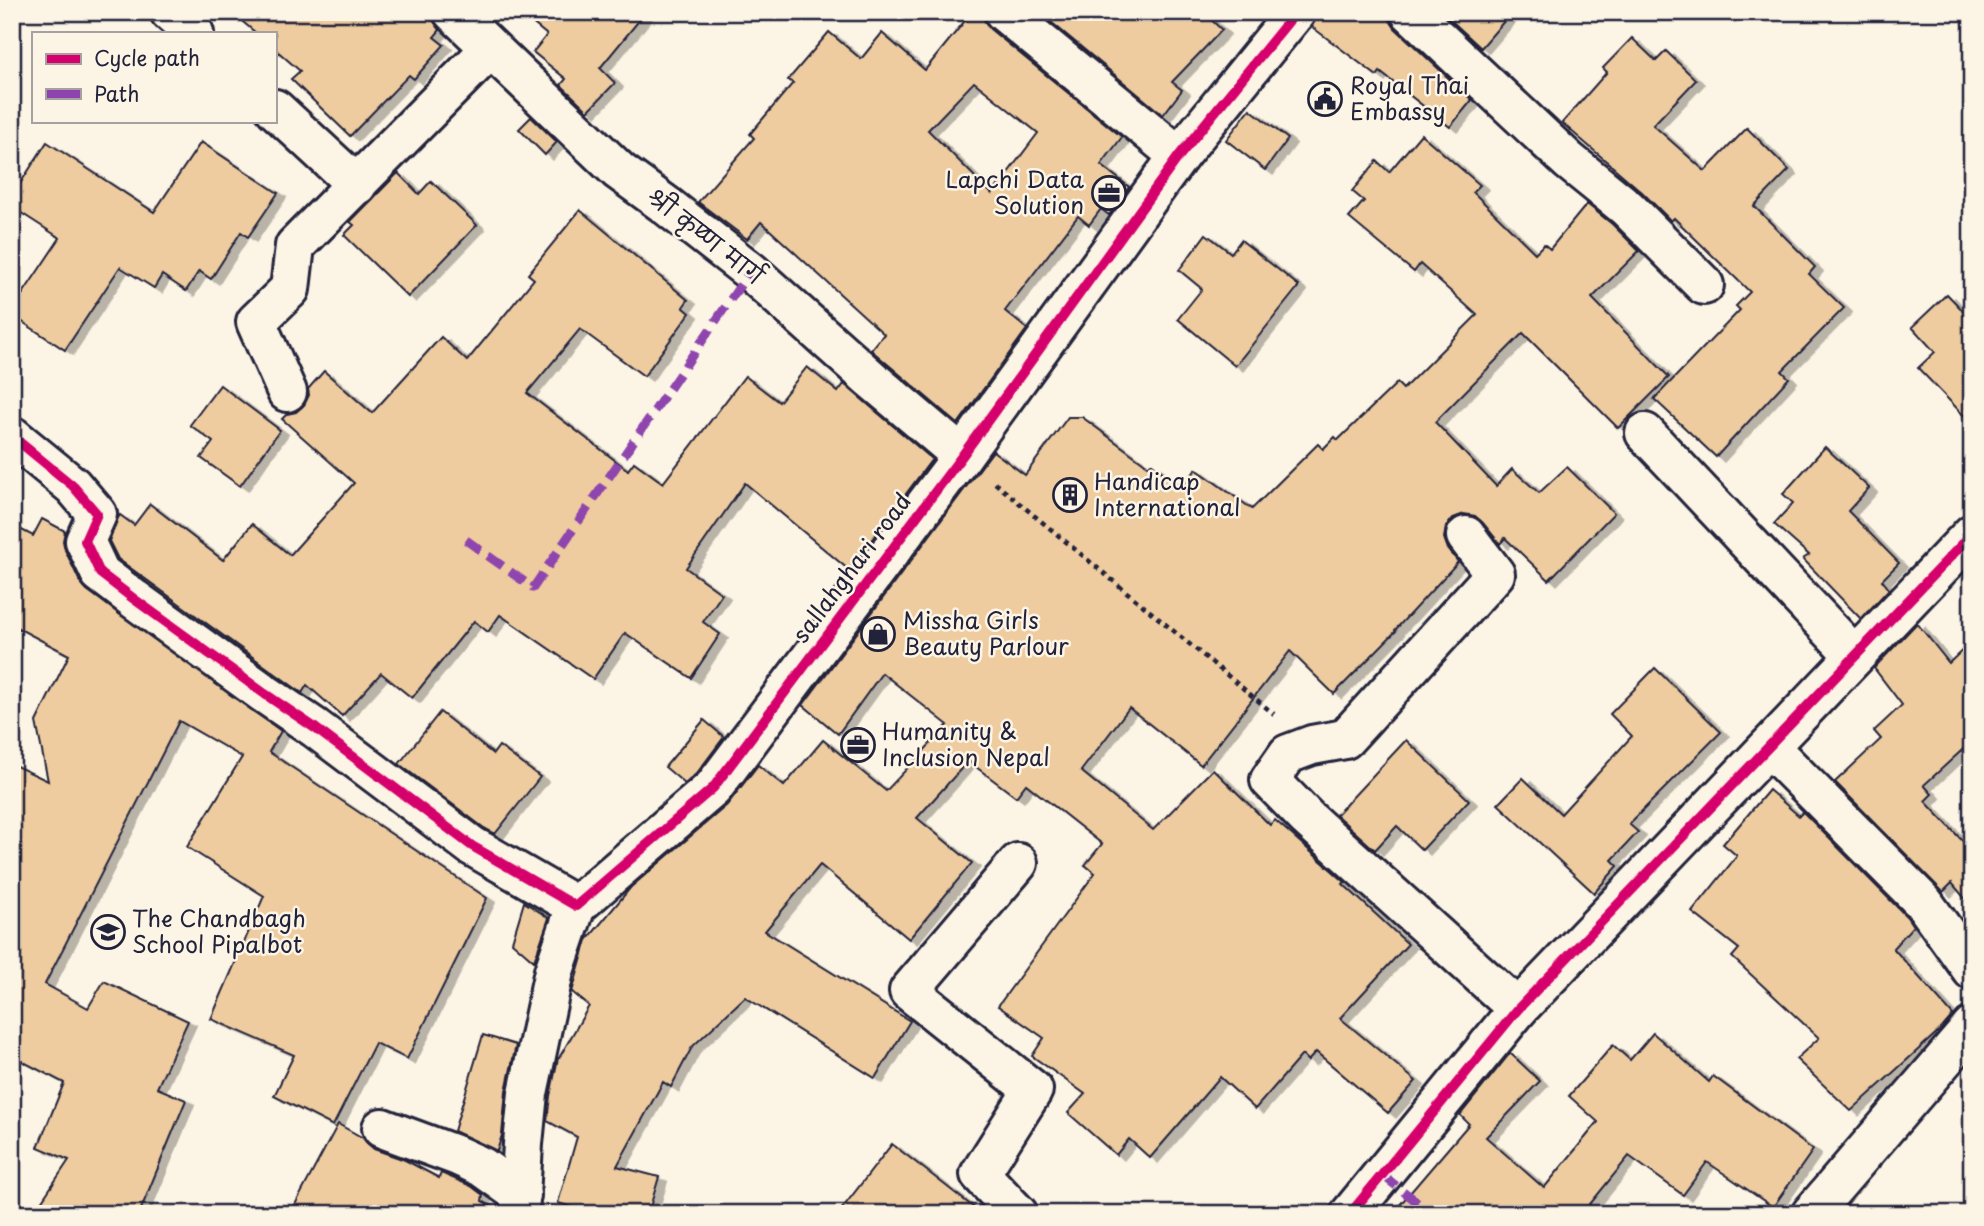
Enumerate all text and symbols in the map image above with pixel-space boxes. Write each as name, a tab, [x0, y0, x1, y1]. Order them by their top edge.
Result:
legend	[32, 32, 276, 122]
text: Cycle path	[94, 41, 200, 73]
place label: Royal Thai Embassy	[1350, 67, 1469, 128]
text: Path	[94, 77, 139, 109]
public building icon: Royal Thai Embassy	[1306, 80, 1344, 118]
place label: Lapchi Data Solution	[946, 161, 1084, 222]
office icon: Lapchi Data Solution	[1090, 174, 1128, 212]
street label: श्री कृष्ण मार्ग	[639, 179, 773, 294]
place label: Handicap International	[1094, 463, 1240, 524]
building icon: Handicap International	[1051, 476, 1089, 514]
street label: sallahghari road	[783, 485, 919, 649]
place label: Missha Girls Beauty Parlour	[903, 602, 1069, 663]
shop icon: Missha Girls Beauty Parlour	[859, 615, 897, 653]
place label: Humanity & Inclusion Nepal	[882, 713, 1050, 774]
office icon: Humanity & Inclusion Nepal	[839, 726, 877, 764]
place label: The Chandbagh School Pipalbot	[132, 900, 306, 961]
school or university icon: The Chandbagh School Pipalbot	[89, 913, 127, 951]

